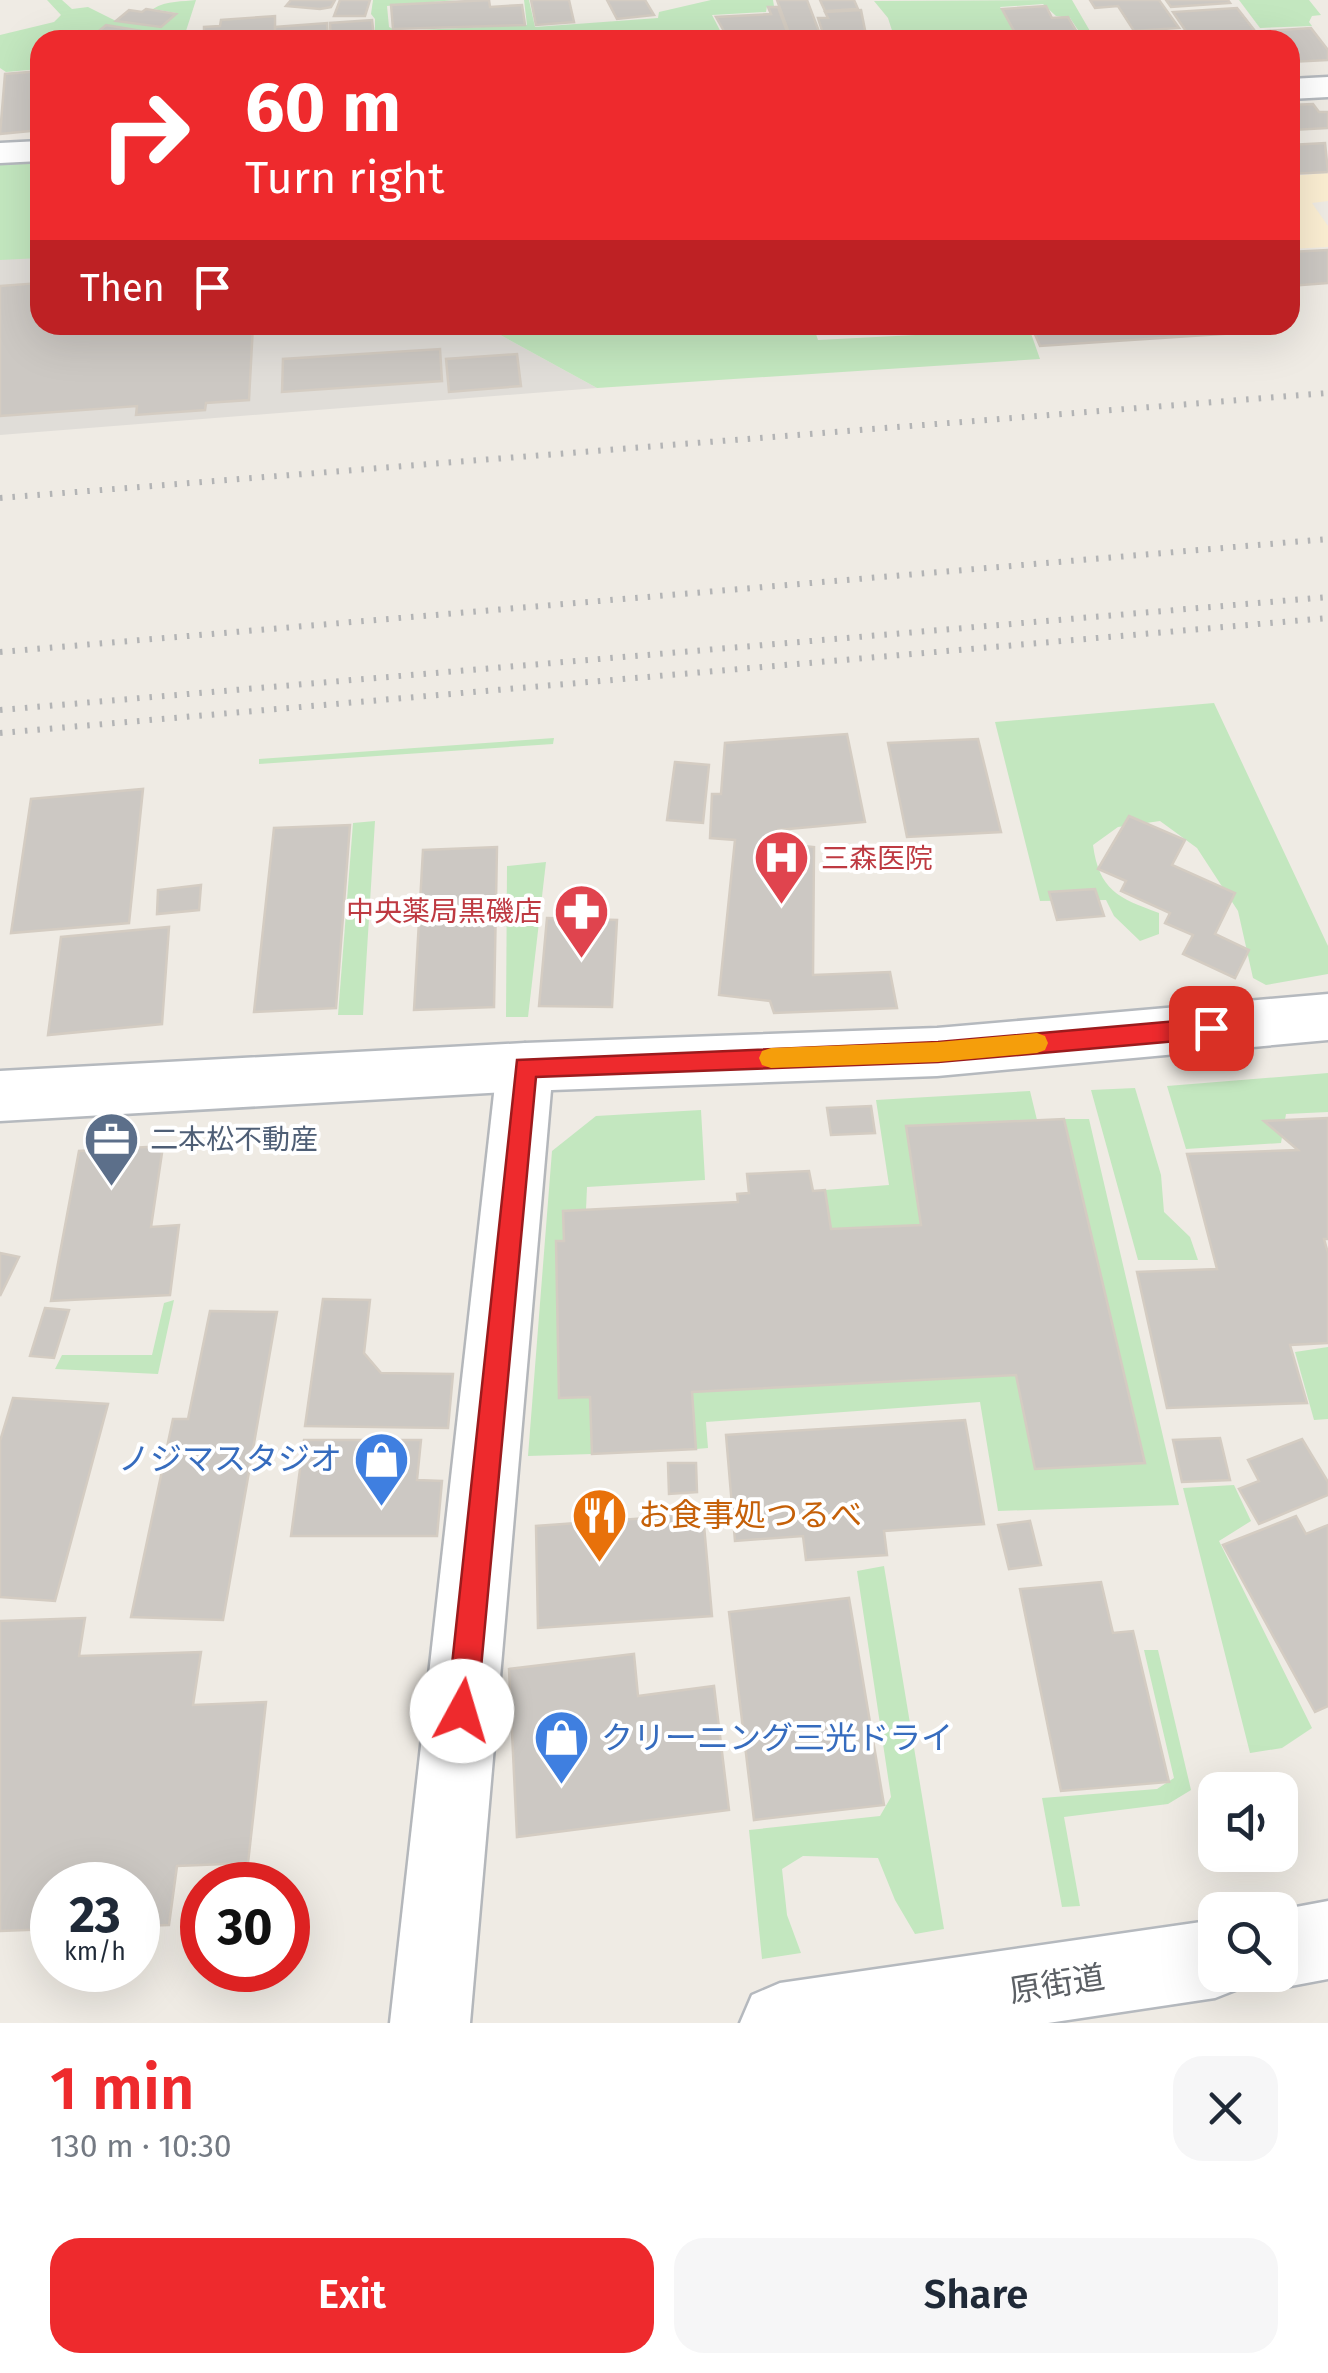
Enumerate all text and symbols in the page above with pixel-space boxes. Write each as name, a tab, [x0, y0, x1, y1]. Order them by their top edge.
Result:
text: 60 m	[245, 66, 401, 150]
icon: right	[80, 70, 210, 200]
text: Turn right	[245, 151, 444, 205]
icon: arrive	[185, 260, 240, 315]
text: Then	[80, 265, 165, 311]
hospital icon: 三森医院	[752, 828, 812, 907]
place label: 三森医院	[821, 842, 933, 875]
pharmacy icon: 中央薬局黒磯店	[551, 881, 611, 960]
place label: 中央薬局黒磯店	[346, 895, 542, 928]
pin	[1169, 986, 1254, 1071]
icon: arrive	[1184, 1001, 1239, 1056]
office icon: 二本松不動産	[81, 1109, 141, 1188]
place label: 二本松不動産	[150, 1123, 318, 1156]
shop icon: ノジマスタジオ	[351, 1429, 411, 1508]
place label: ノジマスタジオ	[118, 1440, 342, 1478]
restaurant icon: お食事処つるべ	[569, 1485, 629, 1564]
place label: お食事処つるべ	[638, 1496, 862, 1534]
position arrow	[410, 1659, 514, 1763]
shop icon: クリーニング三光ドライ	[532, 1708, 592, 1787]
place label: クリーニング三光ドライ	[601, 1719, 953, 1757]
map controls	[1198, 1772, 1298, 1992]
button: sound	[1198, 1772, 1298, 1872]
speed limit sign: 30	[180, 1862, 310, 1992]
text: 23	[69, 1885, 121, 1945]
button: search	[1198, 1892, 1298, 1992]
text: km/h	[64, 1937, 126, 1967]
street label: 原街道	[1007, 1958, 1107, 2010]
text: 1 min	[50, 2053, 195, 2125]
button: close	[1173, 2056, 1278, 2161]
text: 130 m · 10:30	[50, 2127, 232, 2165]
button: Exit	[50, 2238, 654, 2353]
button: Share	[674, 2238, 1278, 2353]

